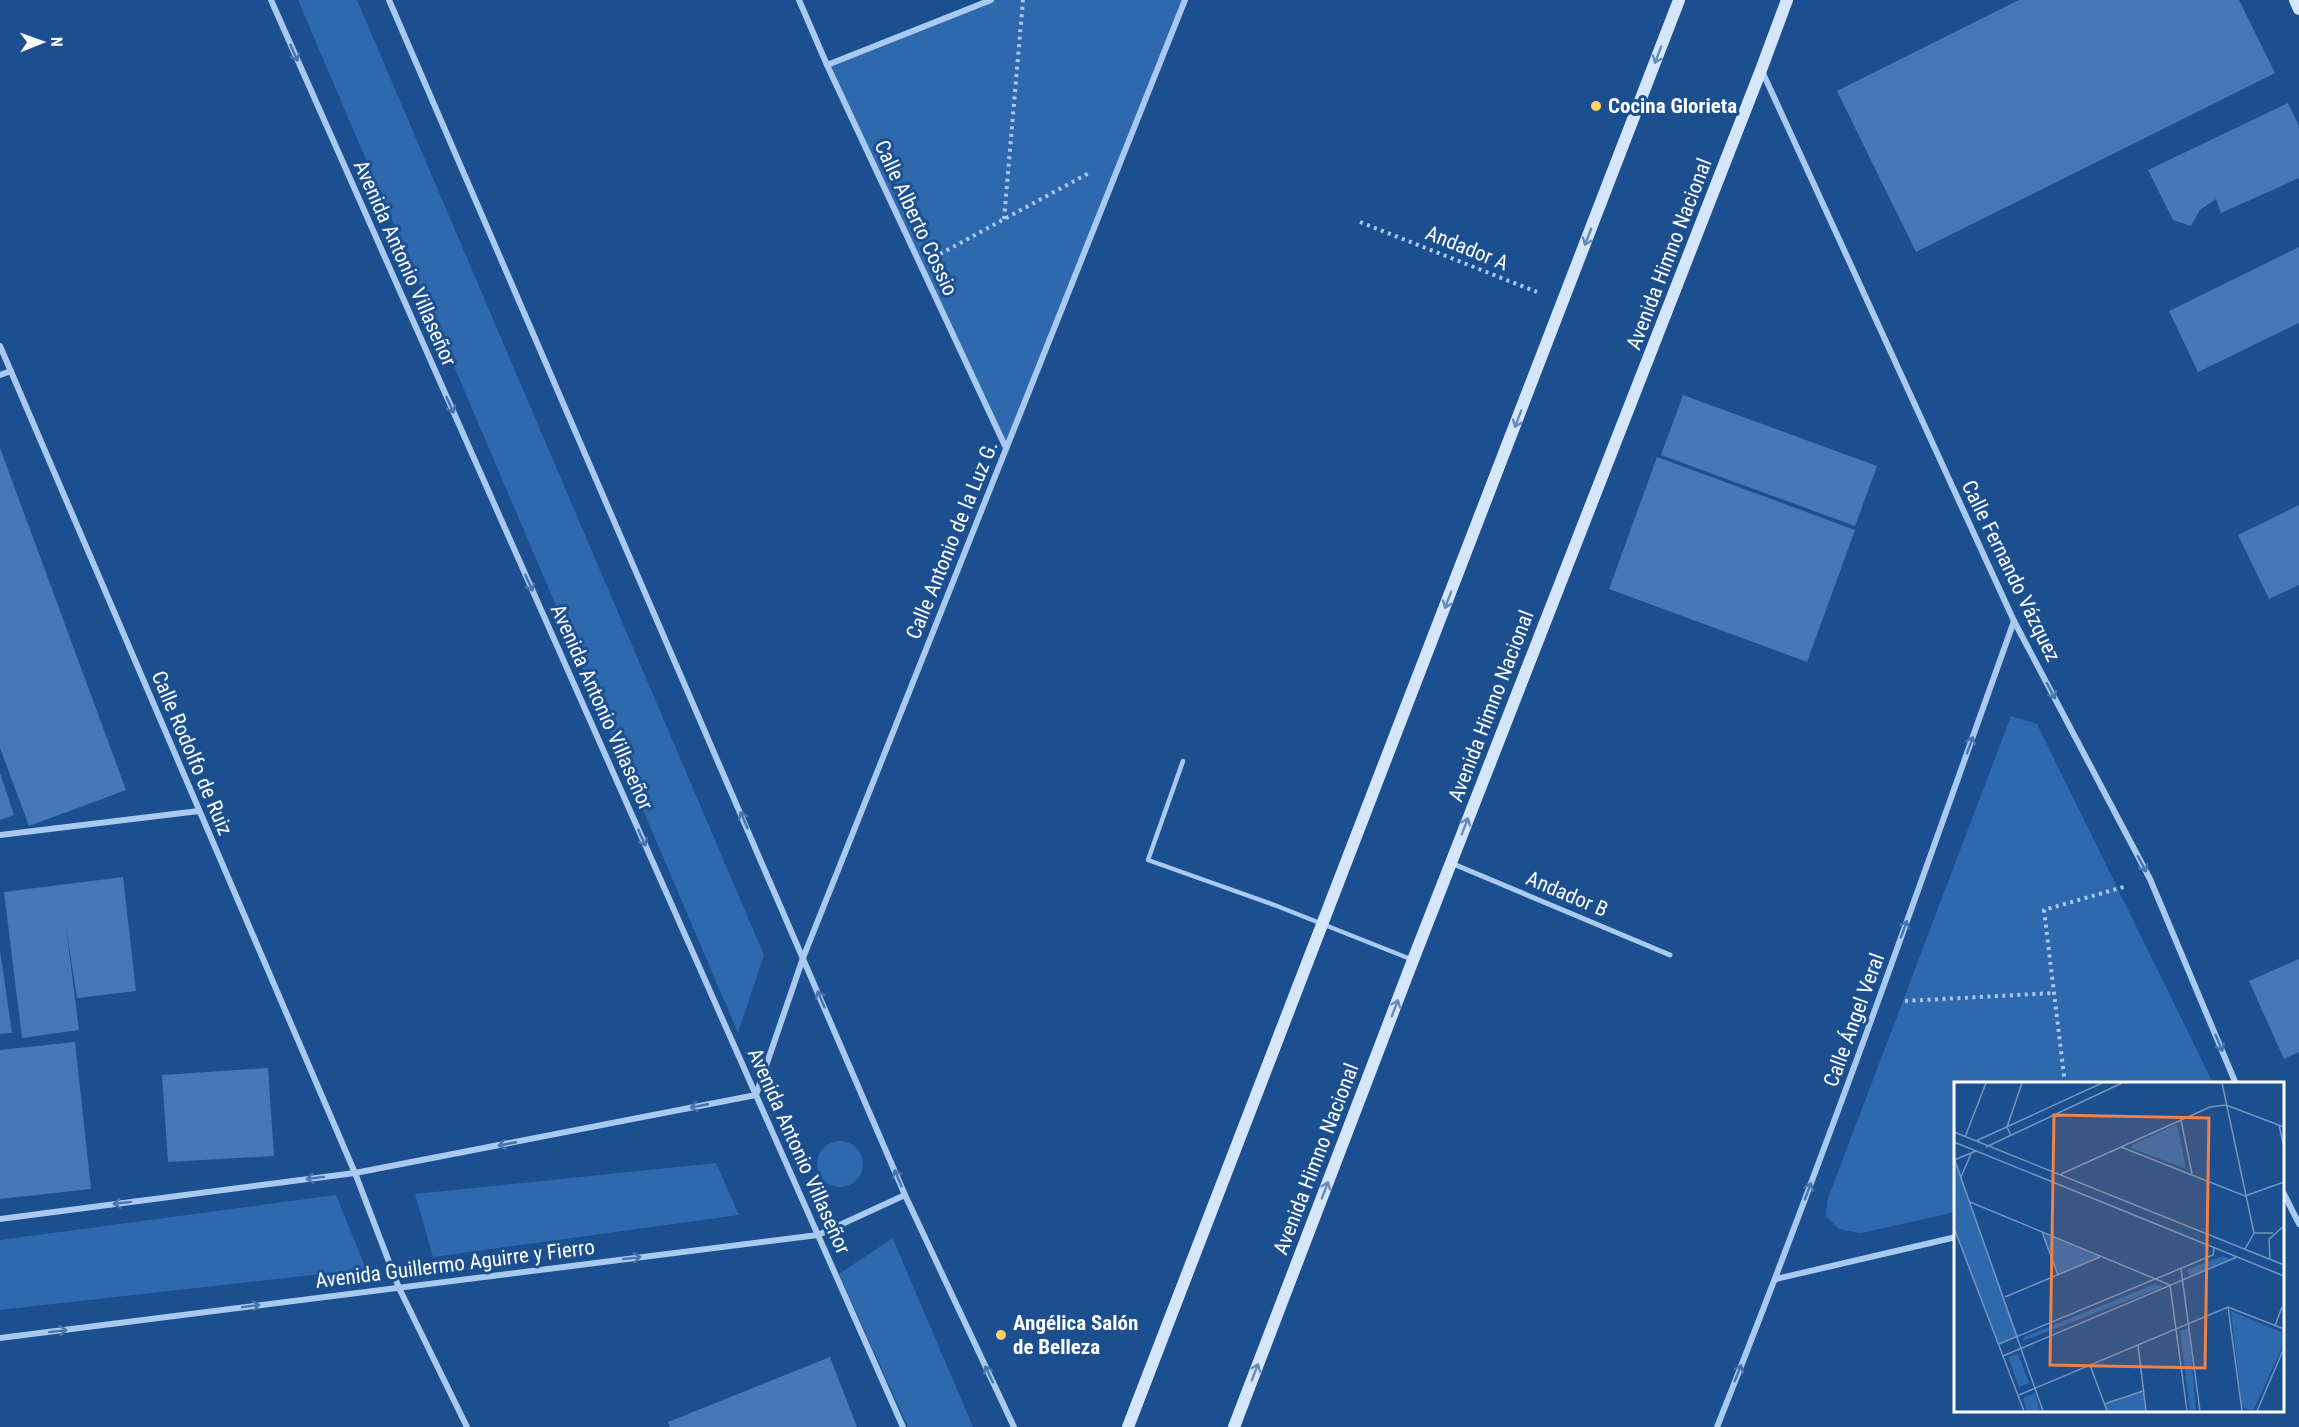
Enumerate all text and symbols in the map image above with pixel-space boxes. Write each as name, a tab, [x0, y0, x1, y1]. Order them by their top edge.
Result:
north arrow	[12, 12, 72, 72]
text: N	[47, 37, 66, 47]
one-way arrow	[289, 44, 301, 62]
one-way arrow	[1652, 45, 1663, 63]
place label: Cocina Glorieta	[1608, 94, 1737, 118]
marker: Cocina Glorieta	[1589, 99, 1603, 113]
street label: Calle Alberto Cossio	[869, 137, 963, 299]
street label: Avenida Himno Nacional	[1621, 155, 1717, 353]
street label: Avenida Antonio Villaseñor	[349, 156, 461, 370]
street label: Andador A	[1422, 221, 1512, 275]
one-way arrow	[1582, 227, 1593, 245]
one-way arrow	[445, 395, 456, 413]
one-way arrow	[1512, 409, 1523, 427]
street label: Calle Antonio de la Luz G.	[901, 437, 1003, 643]
street label: Calle Fernando Vázquez	[1957, 476, 2065, 666]
one-way arrow	[524, 573, 535, 591]
one-way arrow	[1442, 591, 1453, 609]
street label: Avenida Antonio Villaseñor	[546, 600, 658, 814]
street label: Avenida Himno Nacional	[1443, 607, 1539, 805]
street label: Calle Rodolfo de Ruiz	[147, 667, 237, 839]
one-way arrow	[2046, 682, 2058, 700]
one-way arrow	[1966, 736, 1977, 755]
one-way arrow	[738, 811, 749, 829]
one-way arrow	[1460, 818, 1471, 836]
one-way arrow	[637, 828, 648, 846]
one-way arrow	[2136, 855, 2148, 872]
street label: Andador B	[1523, 866, 1611, 922]
one-way arrow	[1900, 920, 1911, 939]
street label: Calle Ángel Veral	[1819, 950, 1889, 1090]
one-way arrow	[815, 990, 826, 1009]
one-way arrow	[1390, 999, 1401, 1018]
one-way arrow	[2214, 1033, 2225, 1052]
street label: Avenida Antonio Villaseñor	[743, 1044, 855, 1258]
street label: Avenida Himno Nacional	[1268, 1060, 1364, 1258]
inset map	[1954, 1082, 2284, 1412]
one-way arrow	[689, 1101, 709, 1112]
one-way arrow	[498, 1139, 518, 1150]
one-way arrow	[892, 1169, 903, 1188]
one-way arrow	[306, 1173, 326, 1184]
one-way arrow	[1320, 1181, 1331, 1200]
one-way arrow	[1804, 1182, 1815, 1201]
one-way arrow	[113, 1198, 132, 1209]
street label: Avenida Guillermo Aguirre y Fierro	[314, 1235, 596, 1293]
one-way arrow	[622, 1253, 642, 1264]
one-way arrow	[241, 1301, 261, 1312]
place label: Angélica Salón de Belleza	[1013, 1311, 1138, 1359]
one-way arrow	[48, 1325, 67, 1336]
marker: Angélica Salón de Belleza	[994, 1328, 1008, 1342]
one-way arrow	[1250, 1364, 1261, 1382]
one-way arrow	[1733, 1364, 1744, 1382]
one-way arrow	[982, 1365, 994, 1383]

